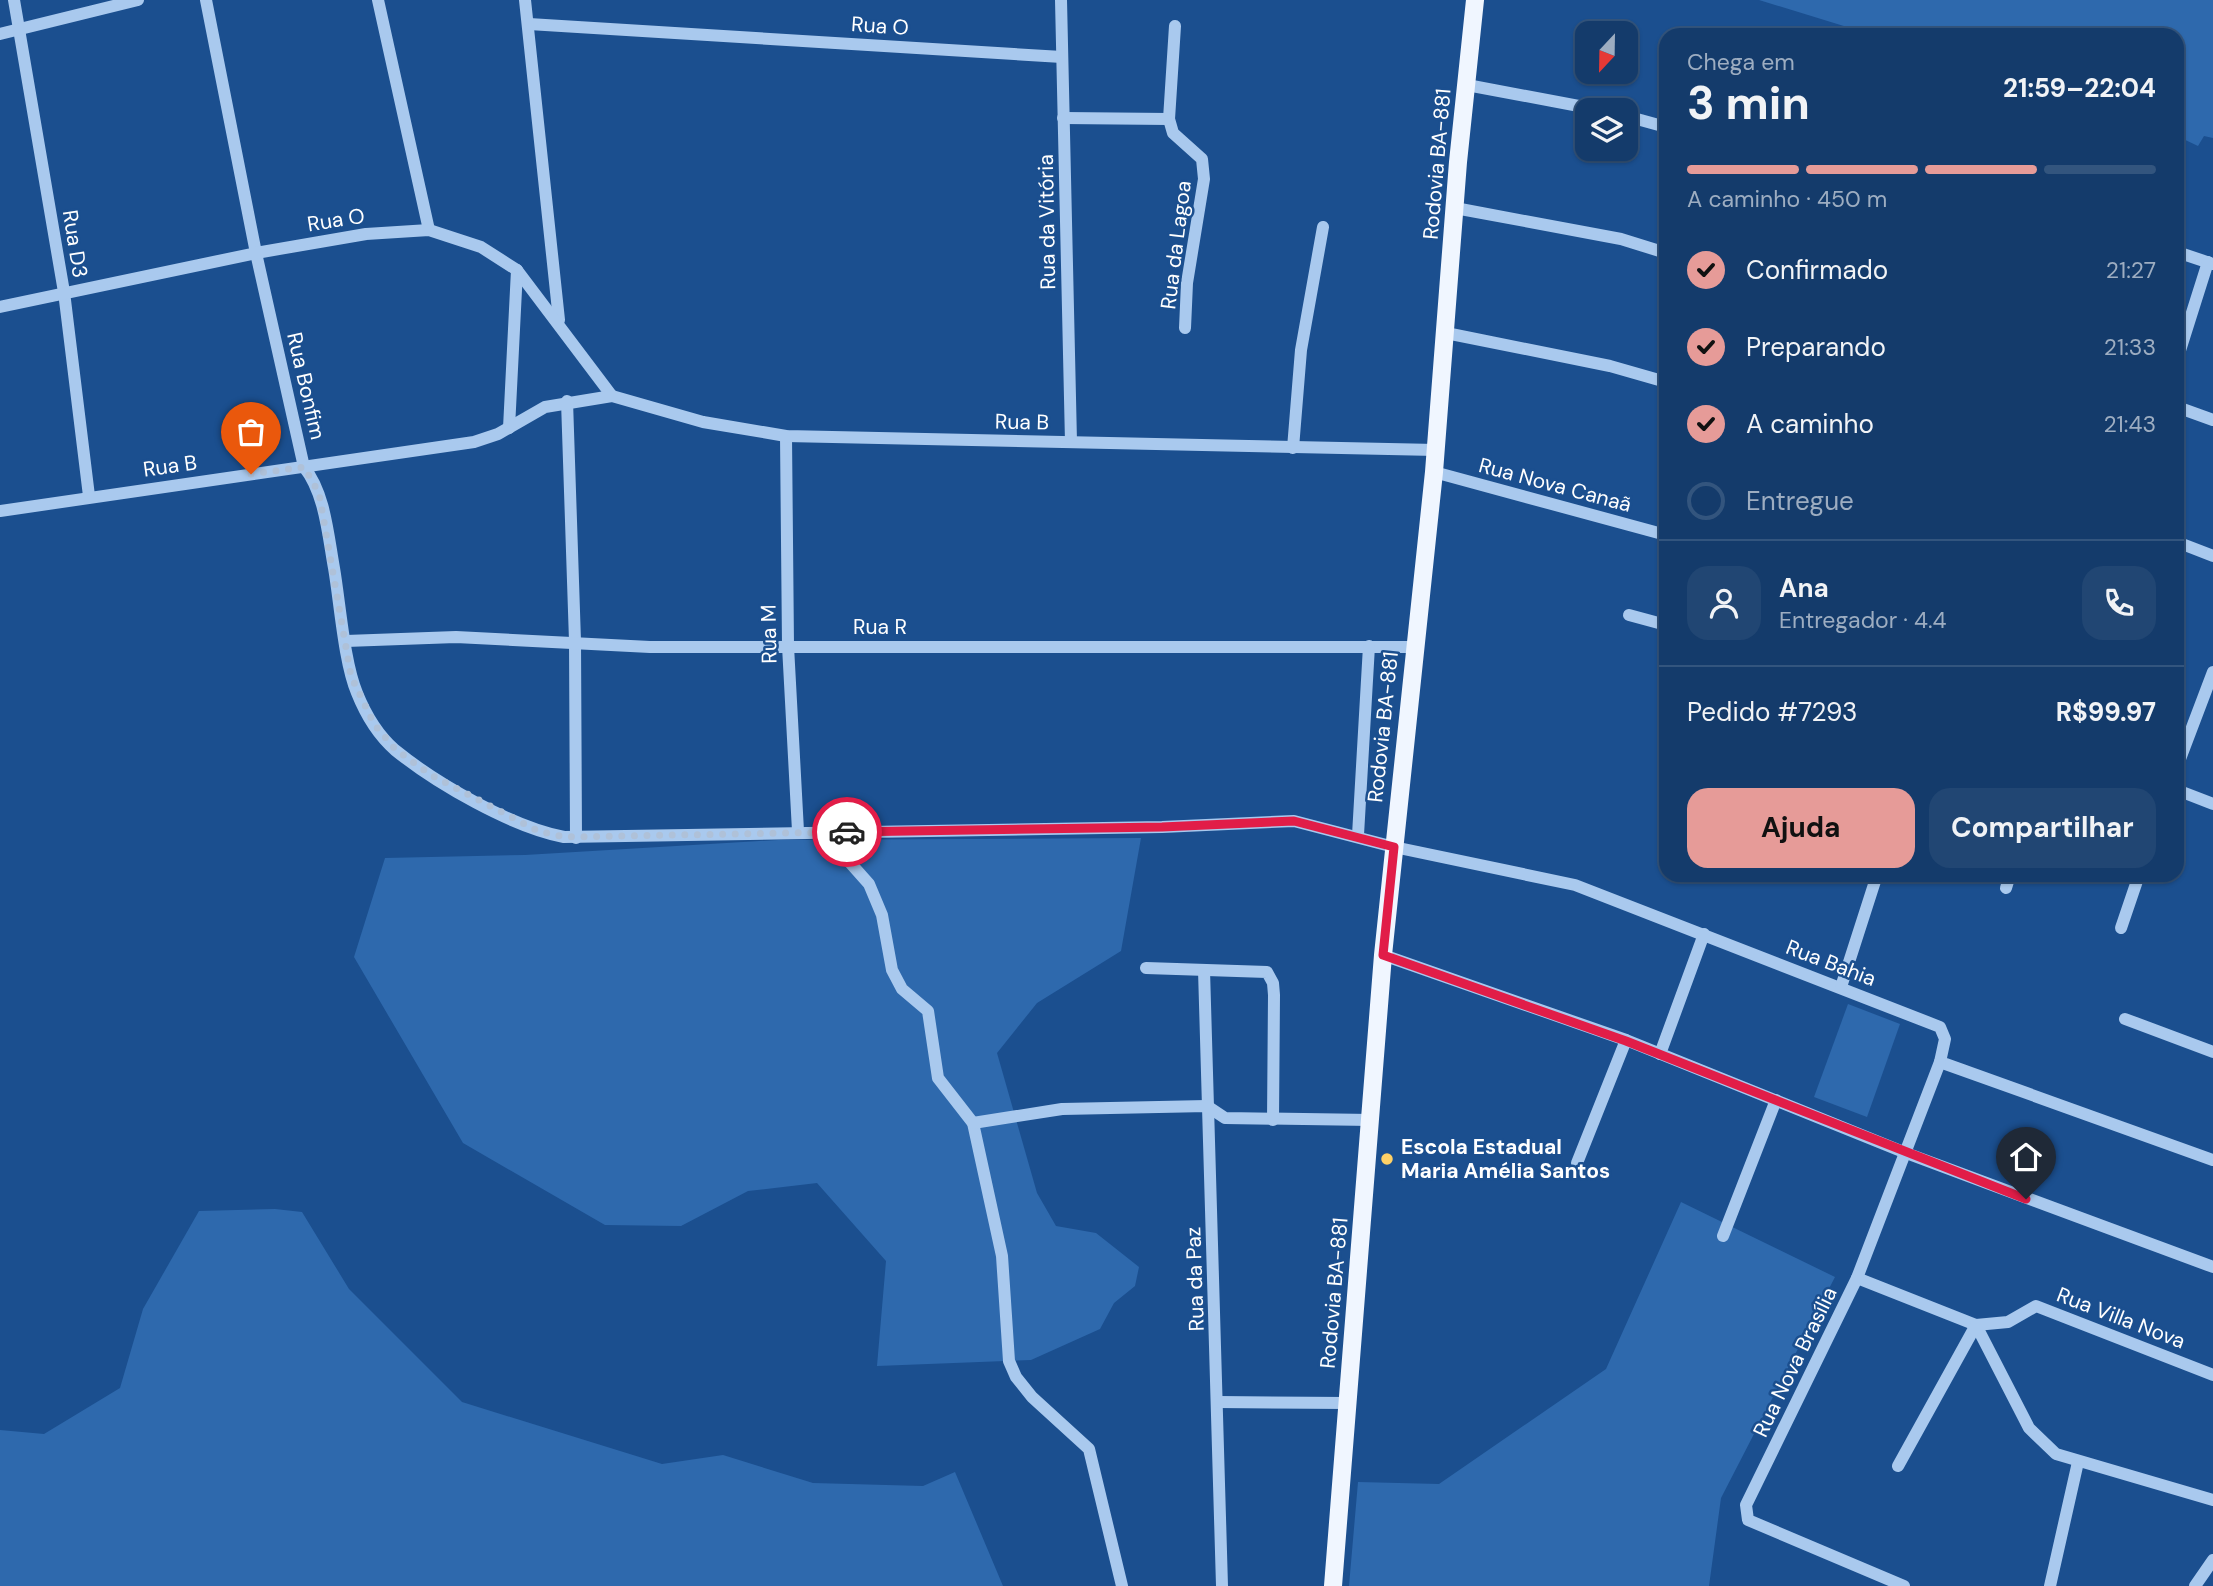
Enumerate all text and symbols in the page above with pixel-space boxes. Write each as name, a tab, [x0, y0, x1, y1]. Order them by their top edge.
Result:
street label: Rua O	[850, 10, 910, 42]
north arrow	[1575, 21, 1638, 84]
map controls	[1575, 21, 1638, 161]
text: Chega em	[1687, 47, 1795, 77]
text: 21:59–22:04	[2003, 71, 2156, 105]
text: 3 min	[1687, 73, 1810, 133]
street label: Rodovia BA-881	[1416, 87, 1458, 241]
button: layers	[1575, 98, 1638, 161]
street label: Rua da Vitória	[1032, 154, 1062, 290]
street label: Rua da Lagoa	[1154, 179, 1198, 311]
text: A caminho · 450 m	[1687, 184, 1887, 214]
street label: Rua O	[305, 202, 367, 238]
street label: Rua D3	[56, 208, 94, 280]
icon: check	[1687, 251, 1725, 289]
text: Confirmado	[1746, 253, 1888, 287]
text: 21:27	[2106, 255, 2156, 285]
icon: check	[1687, 328, 1725, 366]
street label: Rua Bonfim	[280, 330, 332, 442]
text: Preparando	[1746, 330, 1886, 364]
text: 21:33	[2104, 332, 2156, 362]
pin	[221, 402, 281, 474]
icon: check	[1687, 405, 1725, 443]
text: A caminho	[1746, 407, 1874, 441]
street label: Rua B	[995, 408, 1049, 436]
text: 21:43	[2103, 409, 2156, 439]
icon: bag	[232, 413, 270, 451]
street label: Rua B	[141, 448, 199, 484]
street label: Rua Nova Canaã	[1476, 451, 1634, 519]
text: Entregue	[1746, 484, 1854, 518]
button: person	[1687, 566, 1761, 640]
button: phone	[2082, 566, 2156, 640]
text: Ana	[1779, 571, 1829, 605]
street label: Rua M	[754, 604, 784, 664]
text: Entregador · 4.4	[1779, 605, 1946, 635]
street label: Rua R	[853, 613, 907, 641]
street label: Rodovia BA-881	[1361, 650, 1405, 804]
text: Pedido #7293	[1687, 695, 1857, 729]
text: R$99.97	[2056, 695, 2156, 729]
button: Ajuda	[1687, 788, 1915, 868]
button: Compartilhar	[1929, 788, 2156, 868]
courier	[812, 797, 882, 867]
icon: car	[828, 813, 866, 851]
street label: Rua Bahia	[1782, 933, 1880, 993]
pin	[1996, 1127, 2056, 1199]
place label: Escola Estadual Maria Amélia Santos	[1401, 1133, 1610, 1185]
icon: home	[2007, 1138, 2045, 1176]
marker: Escola Estadual Maria Amélia Santos	[1379, 1151, 1395, 1167]
street label: Rodovia BA-881	[1313, 1216, 1355, 1370]
street label: Rua da Paz	[1179, 1226, 1211, 1332]
street label: Rua Villa Nova	[2053, 1281, 2189, 1355]
street label: Rua Nova Brasília	[1747, 1282, 1843, 1442]

